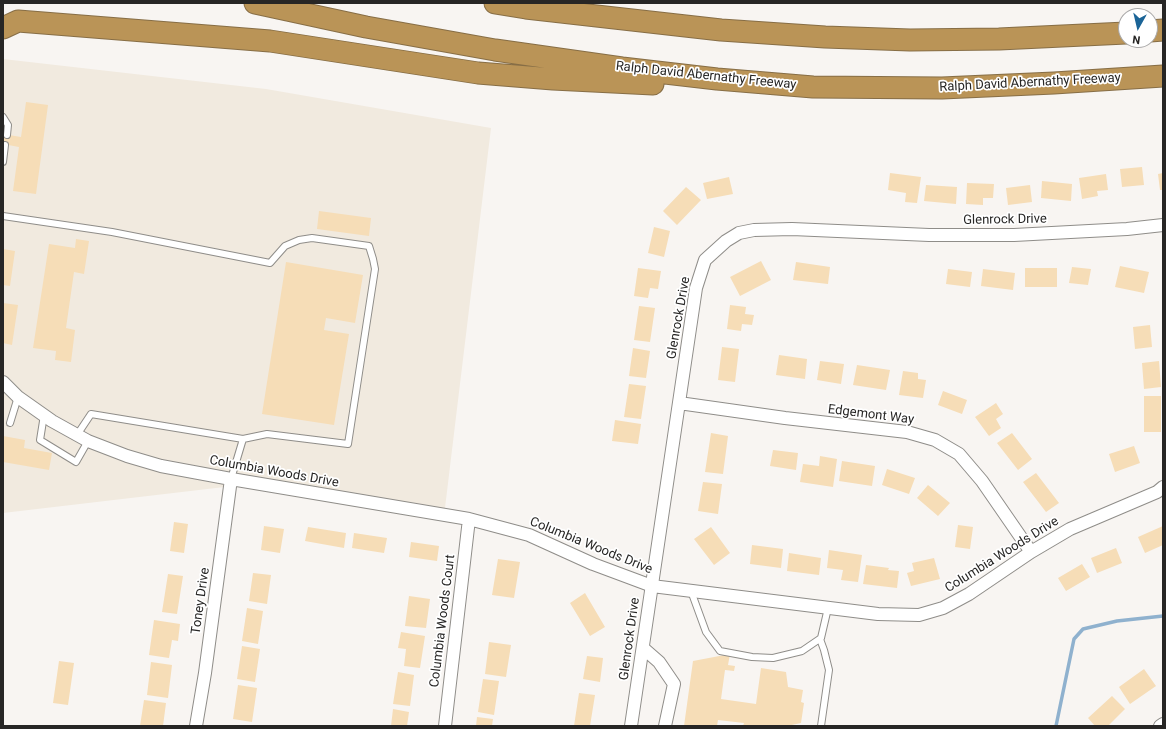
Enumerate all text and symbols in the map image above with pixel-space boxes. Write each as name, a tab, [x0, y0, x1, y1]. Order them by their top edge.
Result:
north arrow	[1118, 8, 1158, 48]
text: N	[1132, 32, 1141, 46]
street label: Ralph David Abernathy Freeway	[615, 59, 797, 93]
street label: Ralph David Abernathy Freeway	[939, 70, 1121, 96]
street label: Glenrock Drive	[963, 211, 1047, 229]
street label: Glenrock Drive	[664, 275, 694, 361]
street label: Edgemont Way	[827, 402, 915, 428]
street label: Columbia Woods Drive	[208, 453, 340, 491]
street label: Columbia Woods Drive	[527, 514, 655, 578]
street label: Columbia Woods Drive	[942, 514, 1062, 596]
street label: Columbia Woods Court	[427, 554, 459, 688]
street label: Toney Drive	[189, 567, 213, 635]
street label: Glenrock Drive	[616, 597, 644, 681]

